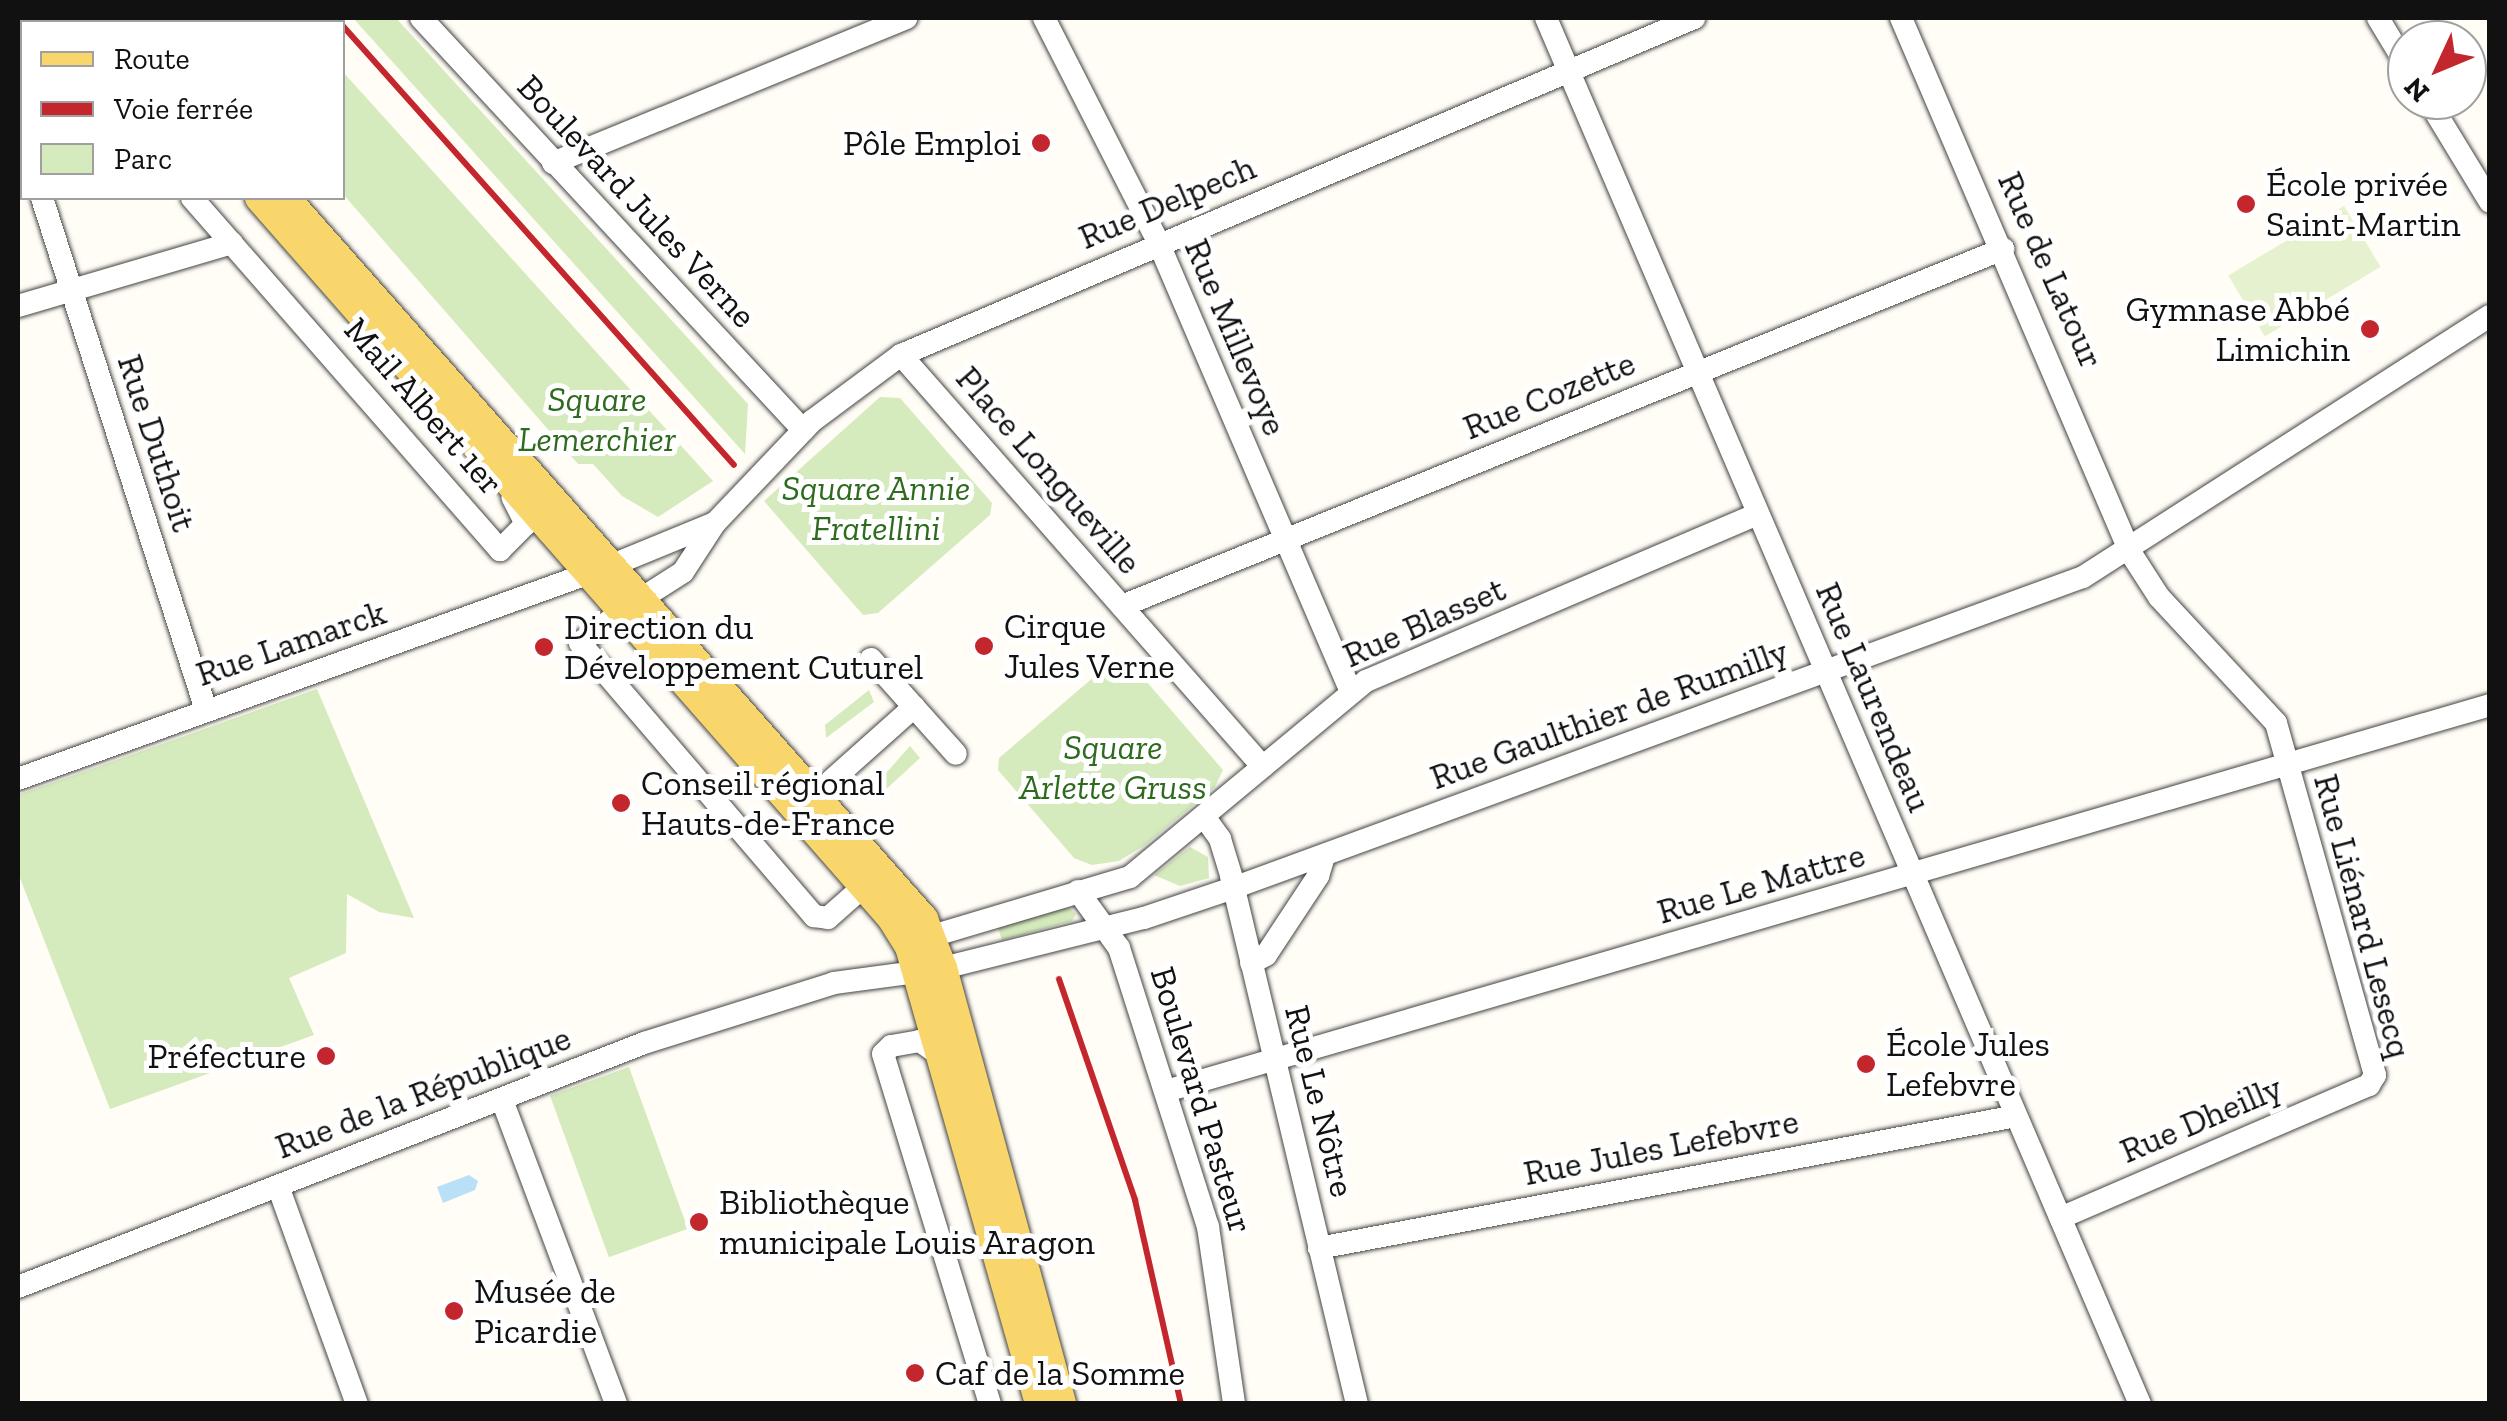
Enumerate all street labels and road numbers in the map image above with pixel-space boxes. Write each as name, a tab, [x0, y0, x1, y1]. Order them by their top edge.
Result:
street label: Boulevard Jules Verne	[508, 65, 766, 337]
street label: Rue Delpech	[1072, 146, 1262, 258]
street label: Rue de Latour	[1989, 165, 2113, 375]
street label: Rue Millevoye	[1176, 232, 1296, 442]
street label: Mail Albert 1er	[335, 309, 513, 503]
street label: Rue Cozette	[1457, 342, 1641, 448]
street label: Rue Duthoit	[109, 349, 205, 537]
street label: Place Longueville	[947, 358, 1151, 582]
street label: Rue Blasset	[1336, 568, 1512, 676]
street label: Rue Laurendeau	[1807, 576, 1941, 818]
street label: Rue Lamarck	[191, 591, 391, 695]
street label: Rue Gaulthier de Rumilly	[1424, 630, 1794, 798]
street label: Rue Liénard Lesecq	[2305, 770, 2421, 1062]
street label: Rue Le Mattre	[1653, 833, 1869, 933]
street label: Boulevard Pasteur	[1142, 962, 1262, 1238]
street label: Rue Le Nôtre	[1276, 1001, 1364, 1201]
street label: Rue de la République	[270, 1016, 576, 1168]
street label: Rue Dheilly	[2114, 1066, 2288, 1172]
street label: Rue Jules Lefebvre	[1520, 1100, 1802, 1194]

